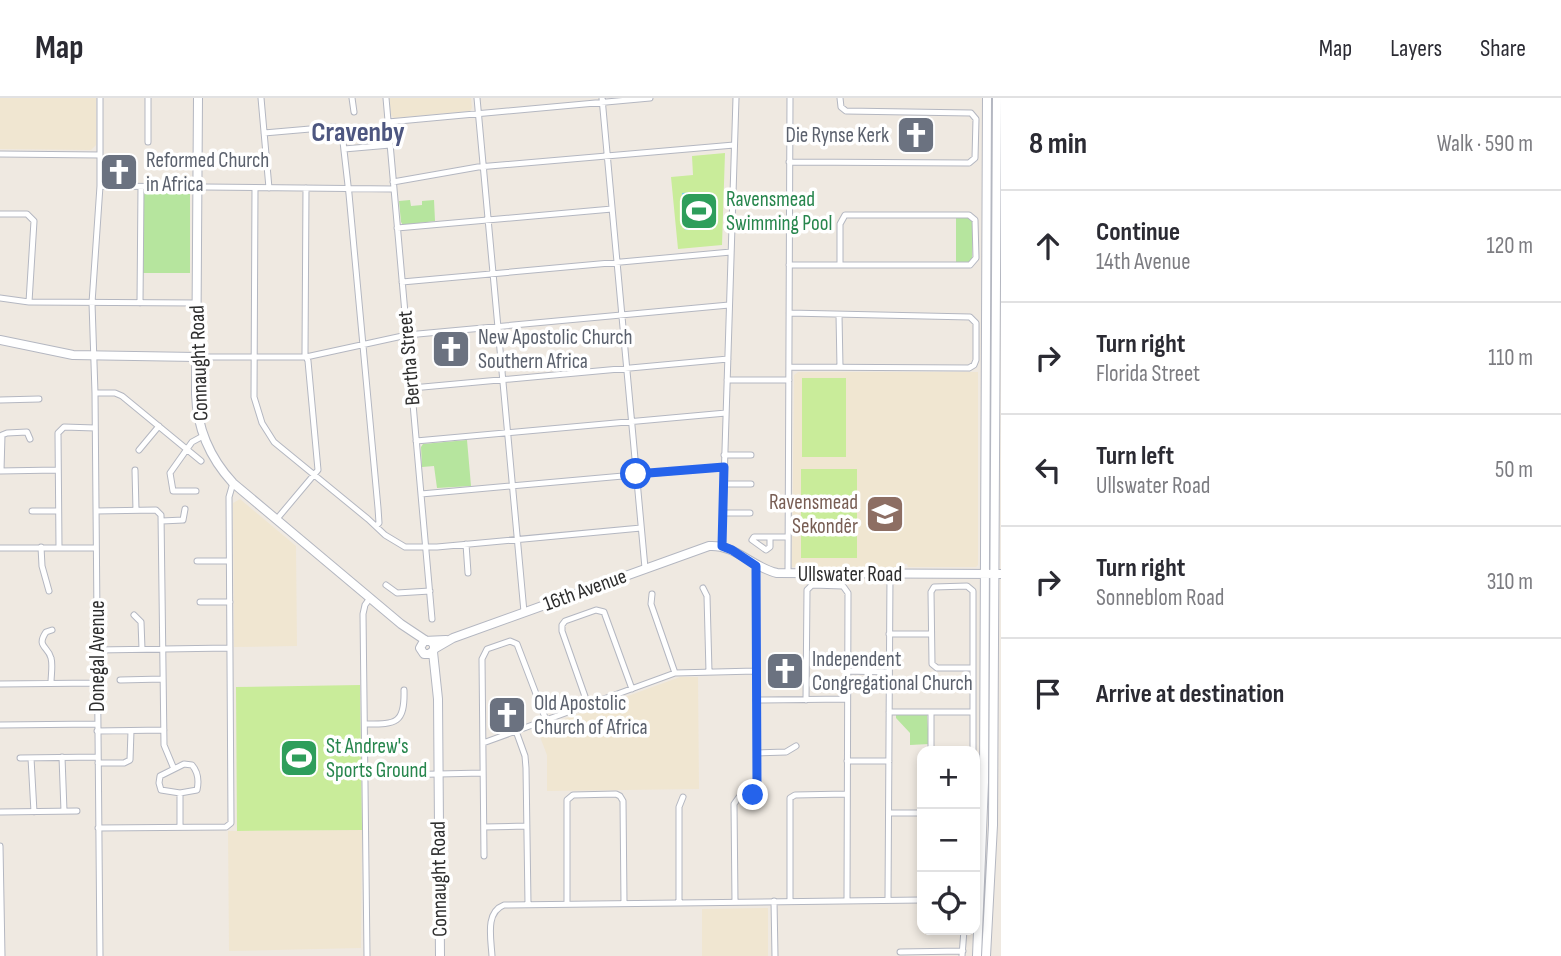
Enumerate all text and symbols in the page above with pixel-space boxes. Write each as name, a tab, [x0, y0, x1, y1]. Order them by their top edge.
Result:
text: Map	[35, 28, 84, 68]
text: Map	[1319, 34, 1352, 63]
text: Layers	[1390, 34, 1442, 63]
text: Share	[1480, 34, 1526, 63]
church icon: Die Rynse Kerk	[895, 114, 937, 156]
district label: Cravenby	[311, 116, 405, 149]
place label: Die Rynse Kerk	[786, 123, 889, 148]
text: 8 min	[1029, 126, 1087, 162]
text: Walk · 590 m	[1437, 130, 1533, 158]
place label: Reformed Church in Africa	[146, 148, 269, 197]
church icon: Reformed Church in Africa	[98, 151, 140, 193]
place label: Ravensmead Swimming Pool	[726, 187, 832, 236]
sports icon: Ravensmead Swimming Pool	[678, 190, 720, 232]
text: Continue	[1096, 217, 1180, 248]
icon: ahead	[1029, 227, 1067, 265]
text: 120 m	[1487, 232, 1533, 260]
text: 14th Avenue	[1096, 248, 1190, 276]
street label: Connaught Road	[184, 305, 214, 421]
street label: Bertha Street	[392, 309, 426, 407]
place label: New Apostolic Church Southern Africa	[478, 325, 633, 374]
church icon: New Apostolic Church Southern Africa	[430, 328, 472, 370]
text: Turn right	[1096, 329, 1185, 360]
icon: right	[1029, 339, 1067, 377]
text: 110 m	[1488, 344, 1533, 372]
text: Florida Street	[1096, 360, 1200, 388]
text: Turn left	[1096, 441, 1174, 472]
icon: left	[1029, 451, 1067, 489]
text: 50 m	[1495, 456, 1533, 484]
route start	[620, 458, 651, 489]
text: Ullswater Road	[1096, 472, 1210, 500]
place label: Ravensmead Sekondêr	[769, 490, 858, 539]
school or university icon: Ravensmead Sekondêr	[864, 493, 906, 535]
text: Turn right	[1096, 553, 1185, 584]
street label: Ullswater Road	[798, 562, 902, 587]
street label: 16th Avenue	[540, 563, 630, 617]
icon: right	[1029, 563, 1067, 601]
text: 310 m	[1487, 568, 1533, 596]
text: Sonneblom Road	[1096, 584, 1224, 612]
street label: Donegal Avenue	[85, 600, 110, 712]
place label: Independent Congregational Church	[812, 647, 973, 696]
church icon: Independent Congregational Church	[764, 650, 806, 692]
icon: arrive	[1029, 675, 1067, 713]
text: Arrive at destination	[1096, 679, 1284, 710]
place label: Old Apostolic Church of Africa	[534, 691, 648, 740]
church icon: Old Apostolic Church of Africa	[486, 694, 528, 736]
place label: St Andrew's Sports Ground	[326, 734, 427, 783]
sports icon: St Andrew's Sports Ground	[278, 737, 320, 779]
map controls	[917, 746, 980, 935]
button: +	[917, 746, 980, 809]
route end	[737, 779, 768, 810]
button: −	[917, 809, 980, 872]
street label: Connaught Road	[425, 821, 453, 937]
button: locate	[917, 872, 980, 935]

